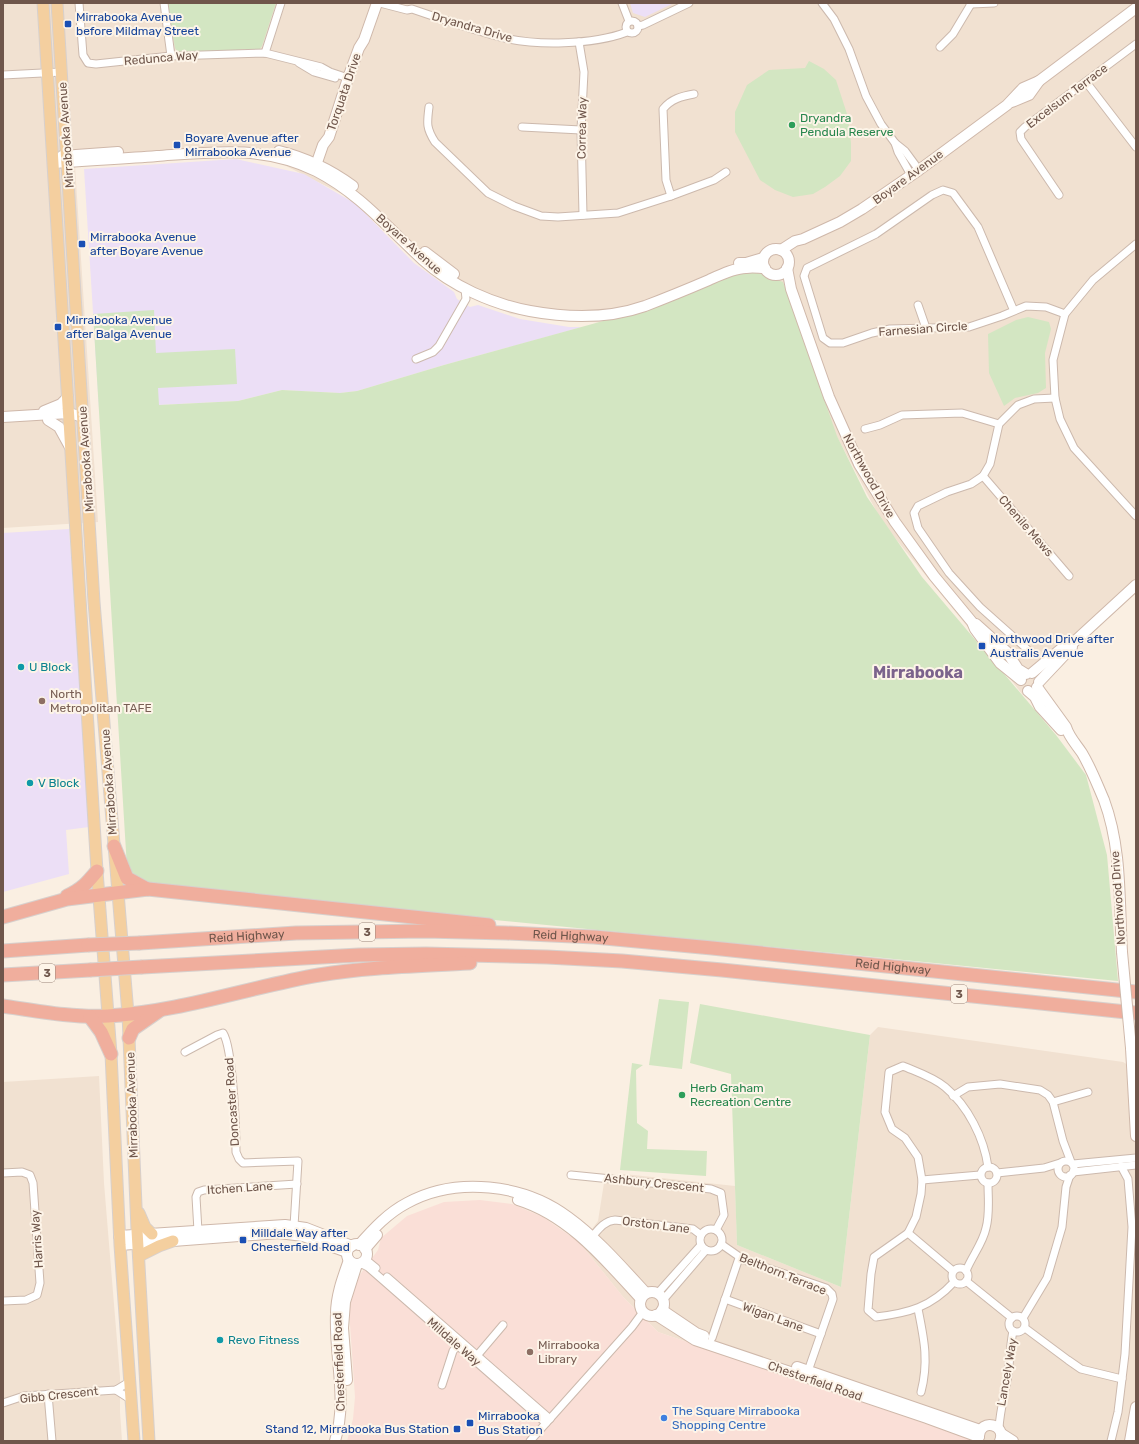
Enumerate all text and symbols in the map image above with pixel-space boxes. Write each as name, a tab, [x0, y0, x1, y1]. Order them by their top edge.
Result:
street label: Dryandra Drive	[430, 9, 514, 45]
place label: Mirrabooka Avenue before Mildmay Street	[76, 10, 199, 38]
marker: Mirrabooka Avenue before Mildmay Street	[63, 19, 73, 29]
street label: Redunca Way	[123, 48, 199, 68]
street label: Torquata Drive	[324, 51, 364, 133]
street label: Excelsum Terrace	[1024, 61, 1111, 131]
street label: Mirrabooka Avenue	[55, 81, 77, 189]
street label: Correa Way	[574, 96, 590, 159]
place label: Dryandra Pendula Reserve	[800, 111, 894, 139]
marker: Dryandra Pendula Reserve	[787, 120, 797, 130]
place label: Boyare Avenue after Mirrabooka Avenue	[185, 131, 299, 159]
marker: Boyare Avenue after Mirrabooka Avenue	[172, 140, 182, 150]
street label: Boyare Avenue	[870, 147, 946, 207]
street label: Boyare Avenue	[373, 211, 445, 277]
place label: Mirrabooka Avenue after Boyare Avenue	[90, 230, 204, 258]
marker: Mirrabooka Avenue after Boyare Avenue	[77, 239, 87, 249]
place label: Mirrabooka Avenue after Balga Avenue	[66, 313, 173, 341]
street label: Farnesian Circle	[878, 319, 968, 339]
marker: Mirrabooka Avenue after Balga Avenue	[53, 322, 63, 332]
street label: Mirrabooka Avenue	[75, 405, 97, 513]
street label: Northwood Drive	[840, 432, 898, 521]
street label: Chenile Mews	[996, 493, 1056, 559]
place label: Northwood Drive after Australis Avenue	[990, 632, 1114, 660]
marker: Northwood Drive after Australis Avenue	[977, 641, 987, 651]
place label: U Block	[29, 660, 72, 674]
marker: U Block	[16, 662, 26, 672]
district label: Mirrabooka	[873, 663, 963, 682]
place label: North Metropolitan TAFE	[50, 687, 152, 715]
marker: North Metropolitan TAFE	[37, 696, 47, 706]
street label: Mirrabooka Avenue	[98, 728, 120, 836]
place label: V Block	[38, 776, 80, 790]
marker: V Block	[25, 778, 35, 788]
street label: Northwood Drive	[1108, 850, 1128, 945]
road number: 3	[359, 923, 375, 941]
street label: Reid Highway	[208, 927, 286, 946]
street label: Reid Highway	[532, 927, 610, 945]
street label: Reid Highway	[855, 956, 932, 978]
road number: 3	[39, 964, 55, 982]
road number: 3	[951, 985, 967, 1003]
street label: Mirrabooka Avenue	[123, 1051, 141, 1158]
street label: Doncaster Road	[222, 1057, 242, 1147]
place label: Herb Graham Recreation Centre	[690, 1081, 792, 1109]
marker: Herb Graham Recreation Centre	[677, 1090, 687, 1100]
street label: Ashbury Crescent	[603, 1171, 705, 1195]
street label: Itchen Lane	[206, 1179, 274, 1197]
street label: Harris Way	[28, 1209, 46, 1269]
street label: Orston Lane	[621, 1214, 691, 1236]
place label: Milldale Way after Chesterfield Road	[251, 1226, 350, 1254]
marker: Milldale Way after Chesterfield Road	[238, 1235, 248, 1245]
street label: Belthorn Terrace	[737, 1250, 829, 1298]
street label: Wigan Lane	[741, 1299, 806, 1335]
street label: Chesterfield Road	[330, 1312, 348, 1412]
street label: Milldale Way	[424, 1315, 484, 1369]
place label: Revo Fitness	[228, 1333, 299, 1347]
marker: Revo Fitness	[215, 1335, 225, 1345]
street label: Lancely Way	[994, 1337, 1020, 1407]
place label: Mirrabooka Library	[538, 1338, 600, 1366]
marker: Mirrabooka Library	[525, 1347, 535, 1357]
street label: Chesterfield Road	[766, 1358, 864, 1404]
street label: Gibb Crescent	[19, 1384, 99, 1406]
place label: The Square Mirrabooka Shopping Centre	[672, 1404, 800, 1432]
place label: Mirrabooka Bus Station	[478, 1409, 543, 1437]
marker: The Square Mirrabooka Shopping Centre	[659, 1413, 669, 1423]
marker: Mirrabooka Bus Station	[465, 1418, 475, 1428]
place label: Stand 12, Mirrabooka Bus Station	[265, 1422, 449, 1436]
marker: Stand 12, Mirrabooka Bus Station	[452, 1424, 462, 1434]

